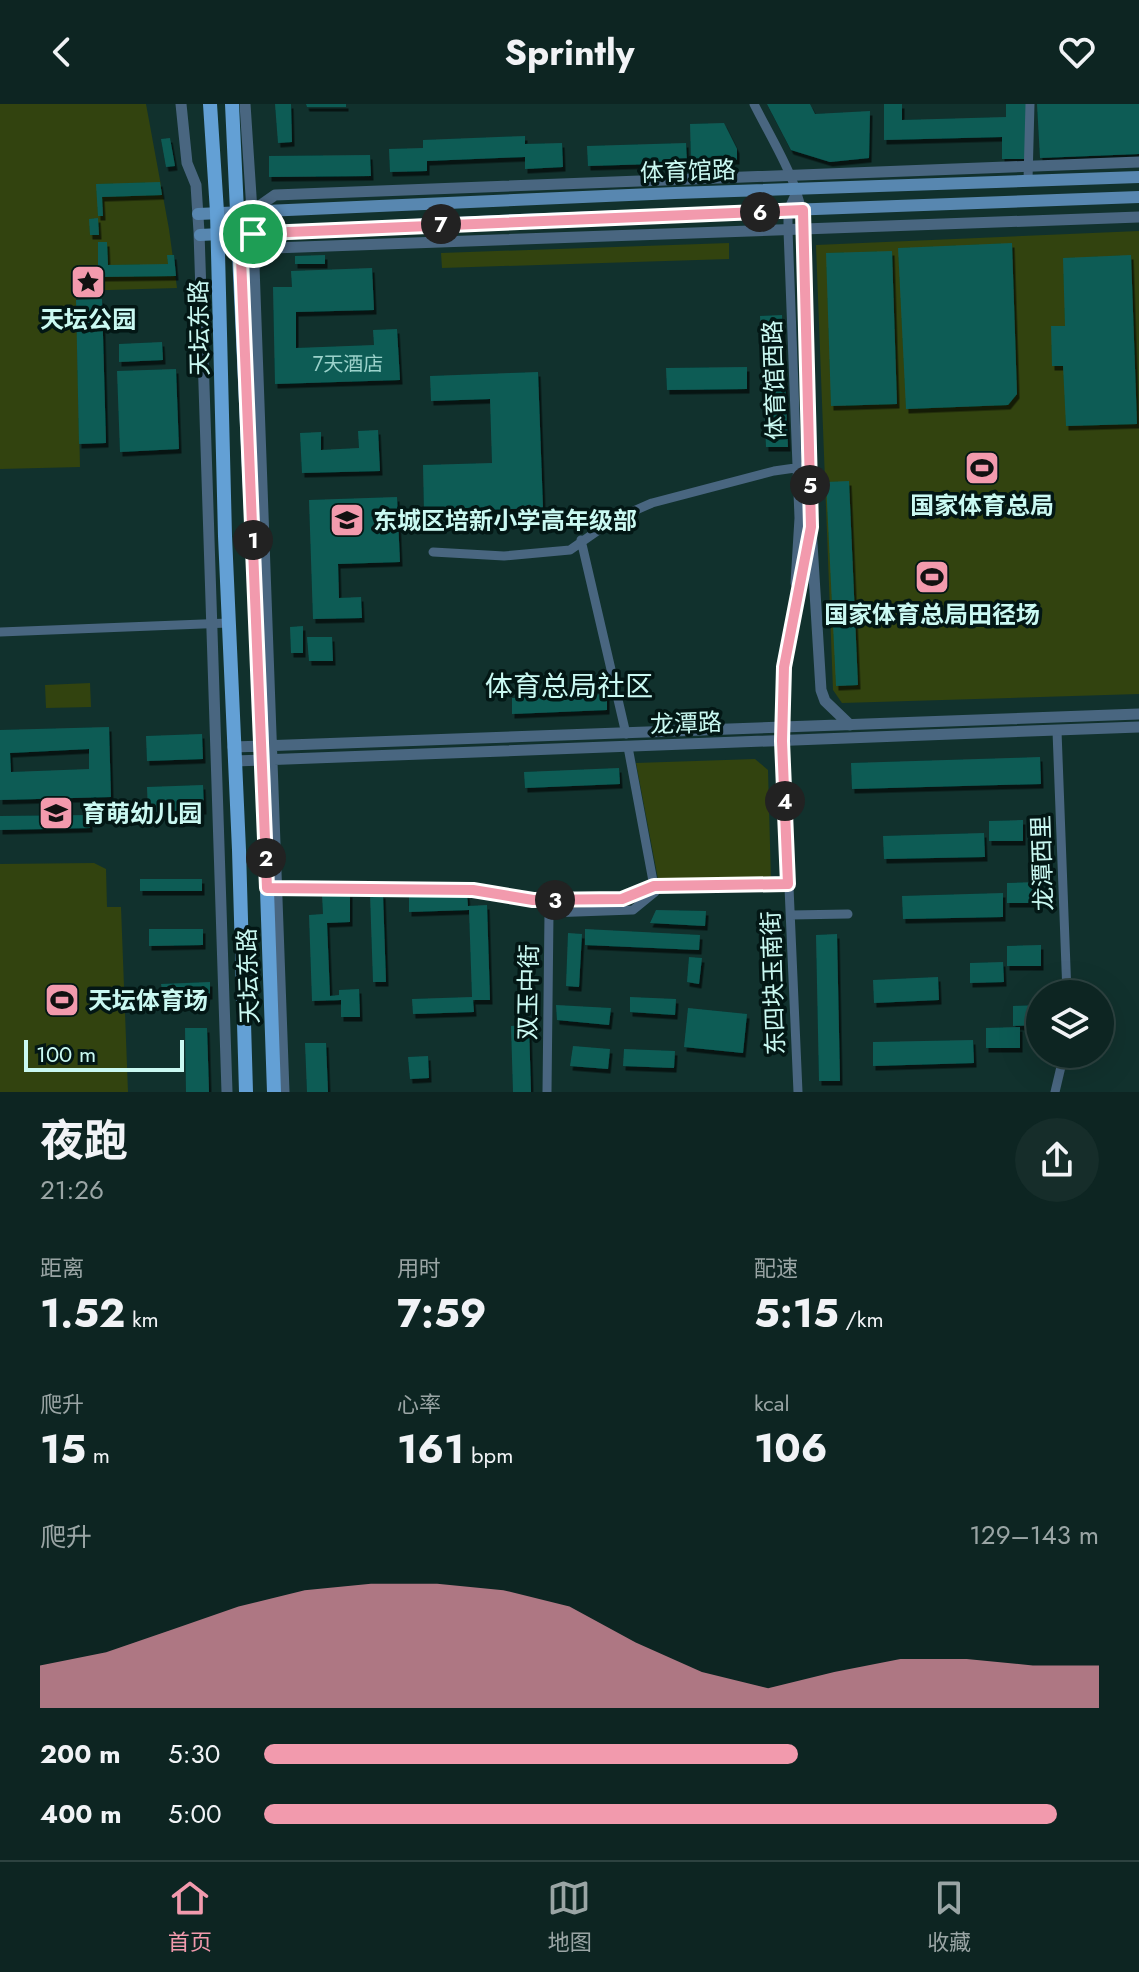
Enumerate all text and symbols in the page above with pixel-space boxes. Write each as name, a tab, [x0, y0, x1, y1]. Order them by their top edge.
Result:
text: Sprintly	[504, 26, 635, 78]
icon: back	[40, 30, 84, 74]
icon: heart	[1055, 30, 1099, 74]
street label: 体育馆路	[639, 152, 737, 190]
pin: 6	[740, 192, 780, 232]
text: 6	[753, 196, 767, 228]
pin	[219, 200, 287, 268]
pin: 7	[421, 204, 461, 244]
text: 7	[434, 208, 448, 240]
icon: arrive	[231, 212, 275, 256]
place icon: 天坛公园	[69, 263, 107, 301]
street label: 天坛东路	[181, 280, 217, 376]
place label: 天坛公园	[40, 302, 136, 337]
street label: 体育馆西路	[754, 319, 794, 441]
house number: 7天酒店	[313, 350, 383, 379]
sports icon: 国家体育总局	[963, 449, 1001, 487]
pin: 5	[790, 465, 830, 505]
text: 5	[803, 469, 817, 501]
place label: 国家体育总局	[910, 488, 1054, 523]
school or university icon: 东城区培新小学高年级部	[328, 501, 366, 539]
place label: 东城区培新小学高年级部	[373, 503, 637, 538]
pin: 1	[233, 520, 273, 560]
text: 1	[247, 524, 259, 556]
sports icon: 国家体育总局田径场	[913, 558, 951, 596]
place label: 国家体育总局田径场	[824, 597, 1040, 632]
district label: 体育总局社区	[485, 666, 653, 707]
street label: 龙潭路	[649, 704, 723, 742]
pin: 4	[765, 781, 805, 821]
text: 4	[777, 785, 793, 817]
school or university icon: 育萌幼儿园	[37, 794, 75, 832]
place label: 育萌幼儿园	[82, 796, 202, 831]
street label: 龙潭西里	[1023, 814, 1061, 912]
pin: 2	[246, 838, 286, 878]
text: 2	[259, 842, 273, 874]
pin: 3	[535, 880, 575, 920]
text: 3	[548, 884, 562, 916]
street label: 东四块玉南街	[753, 910, 793, 1056]
street label: 天坛东路	[229, 927, 267, 1025]
street label: 双玉中街	[510, 944, 546, 1040]
map controls	[1026, 980, 1114, 1068]
button: layers	[1026, 980, 1114, 1068]
sports icon: 天坛体育场	[43, 981, 81, 1019]
place label: 天坛体育场	[88, 983, 208, 1018]
scale bar	[24, 1036, 184, 1072]
text: 100 m	[36, 1038, 96, 1070]
text: 夜跑	[40, 1109, 128, 1173]
button: share	[1015, 1118, 1099, 1202]
text: 21:26	[40, 1171, 104, 1209]
text: 距离	[40, 1252, 84, 1284]
text: 用时	[397, 1252, 441, 1284]
text: 配速	[754, 1252, 798, 1284]
text: 1.52	[40, 1284, 125, 1342]
text: 7:59	[397, 1284, 487, 1342]
text: 5:15	[754, 1284, 839, 1342]
text: km	[125, 1303, 159, 1335]
text: /km	[839, 1303, 884, 1335]
text: kcal	[754, 1387, 790, 1419]
text: 爬升	[40, 1388, 84, 1420]
text: 心率	[397, 1388, 441, 1420]
text: 106	[754, 1419, 828, 1477]
text: 15	[40, 1420, 86, 1478]
text: 161	[397, 1420, 464, 1478]
text: m	[86, 1439, 110, 1471]
text: bpm	[464, 1439, 513, 1471]
text: 129–143 m	[969, 1516, 1099, 1554]
text: 爬升	[40, 1518, 92, 1556]
text: 200 m	[40, 1735, 121, 1773]
text: 5:30	[168, 1735, 220, 1773]
text: 400 m	[40, 1795, 122, 1833]
text: 5:00	[168, 1795, 222, 1833]
tab: 首页	[168, 1876, 212, 1958]
tab: 地图	[547, 1876, 591, 1958]
tab: 收藏	[927, 1876, 971, 1958]

